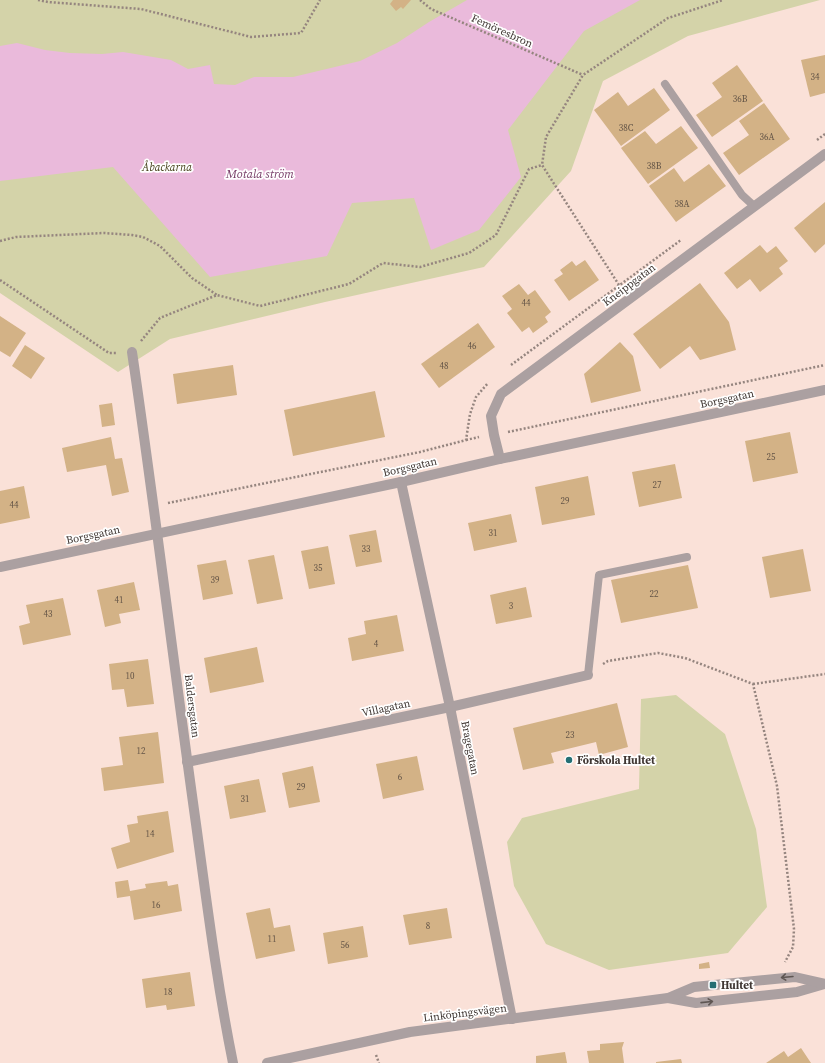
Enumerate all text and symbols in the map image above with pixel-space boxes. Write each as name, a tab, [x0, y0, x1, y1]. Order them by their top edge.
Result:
street label: Femöresbron	[469, 11, 535, 51]
house number: 34	[810, 71, 820, 83]
house number: 36B	[733, 93, 748, 105]
house number: 38C	[619, 122, 634, 134]
house number: 36A	[760, 131, 775, 143]
park label: Åbackarna	[141, 160, 192, 175]
house number: 38B	[647, 160, 662, 172]
water label: Motala ström	[225, 166, 294, 182]
house number: 38A	[675, 198, 690, 210]
street label: Kneippgatan	[600, 260, 659, 310]
house number: 44	[521, 297, 531, 309]
house number: 46	[467, 340, 477, 352]
house number: 48	[439, 360, 449, 372]
street label: Borgsgatan	[699, 386, 756, 412]
house number: 25	[766, 451, 776, 463]
street label: Borgsgatan	[382, 453, 439, 480]
house number: 27	[652, 479, 662, 491]
house number: 29	[560, 495, 570, 507]
house number: 44	[9, 499, 19, 511]
street label: Borgsgatan	[65, 522, 122, 548]
house number: 31	[488, 527, 498, 539]
house number: 33	[361, 543, 371, 555]
house number: 35	[313, 562, 323, 574]
house number: 39	[210, 574, 220, 586]
house number: 22	[649, 588, 659, 600]
house number: 41	[114, 594, 124, 606]
house number: 3	[509, 600, 514, 612]
house number: 43	[43, 608, 53, 620]
house number: 4	[374, 638, 379, 650]
house number: 10	[125, 670, 135, 682]
street label: Baldersgatan	[181, 673, 203, 739]
street label: Villagatan	[360, 695, 412, 720]
street label: Bragegatan	[457, 720, 483, 777]
house number: 23	[565, 729, 575, 741]
house number: 12	[136, 745, 146, 757]
place label: Förskola Hultet	[577, 753, 656, 768]
marker: Förskola Hultet	[564, 755, 574, 765]
house number: 6	[398, 771, 403, 783]
house number: 29	[296, 781, 306, 793]
house number: 31	[240, 793, 250, 805]
house number: 14	[145, 828, 155, 840]
house number: 16	[151, 899, 161, 911]
house number: 8	[426, 920, 431, 932]
house number: 11	[267, 933, 277, 945]
house number: 56	[340, 939, 350, 951]
one-way arrow	[781, 974, 794, 981]
place label: Hultet	[721, 978, 754, 993]
marker: Hultet	[708, 980, 718, 990]
house number: 18	[163, 986, 173, 998]
one-way arrow	[700, 999, 713, 1006]
street label: Linköpingsvägen	[422, 1000, 508, 1026]

